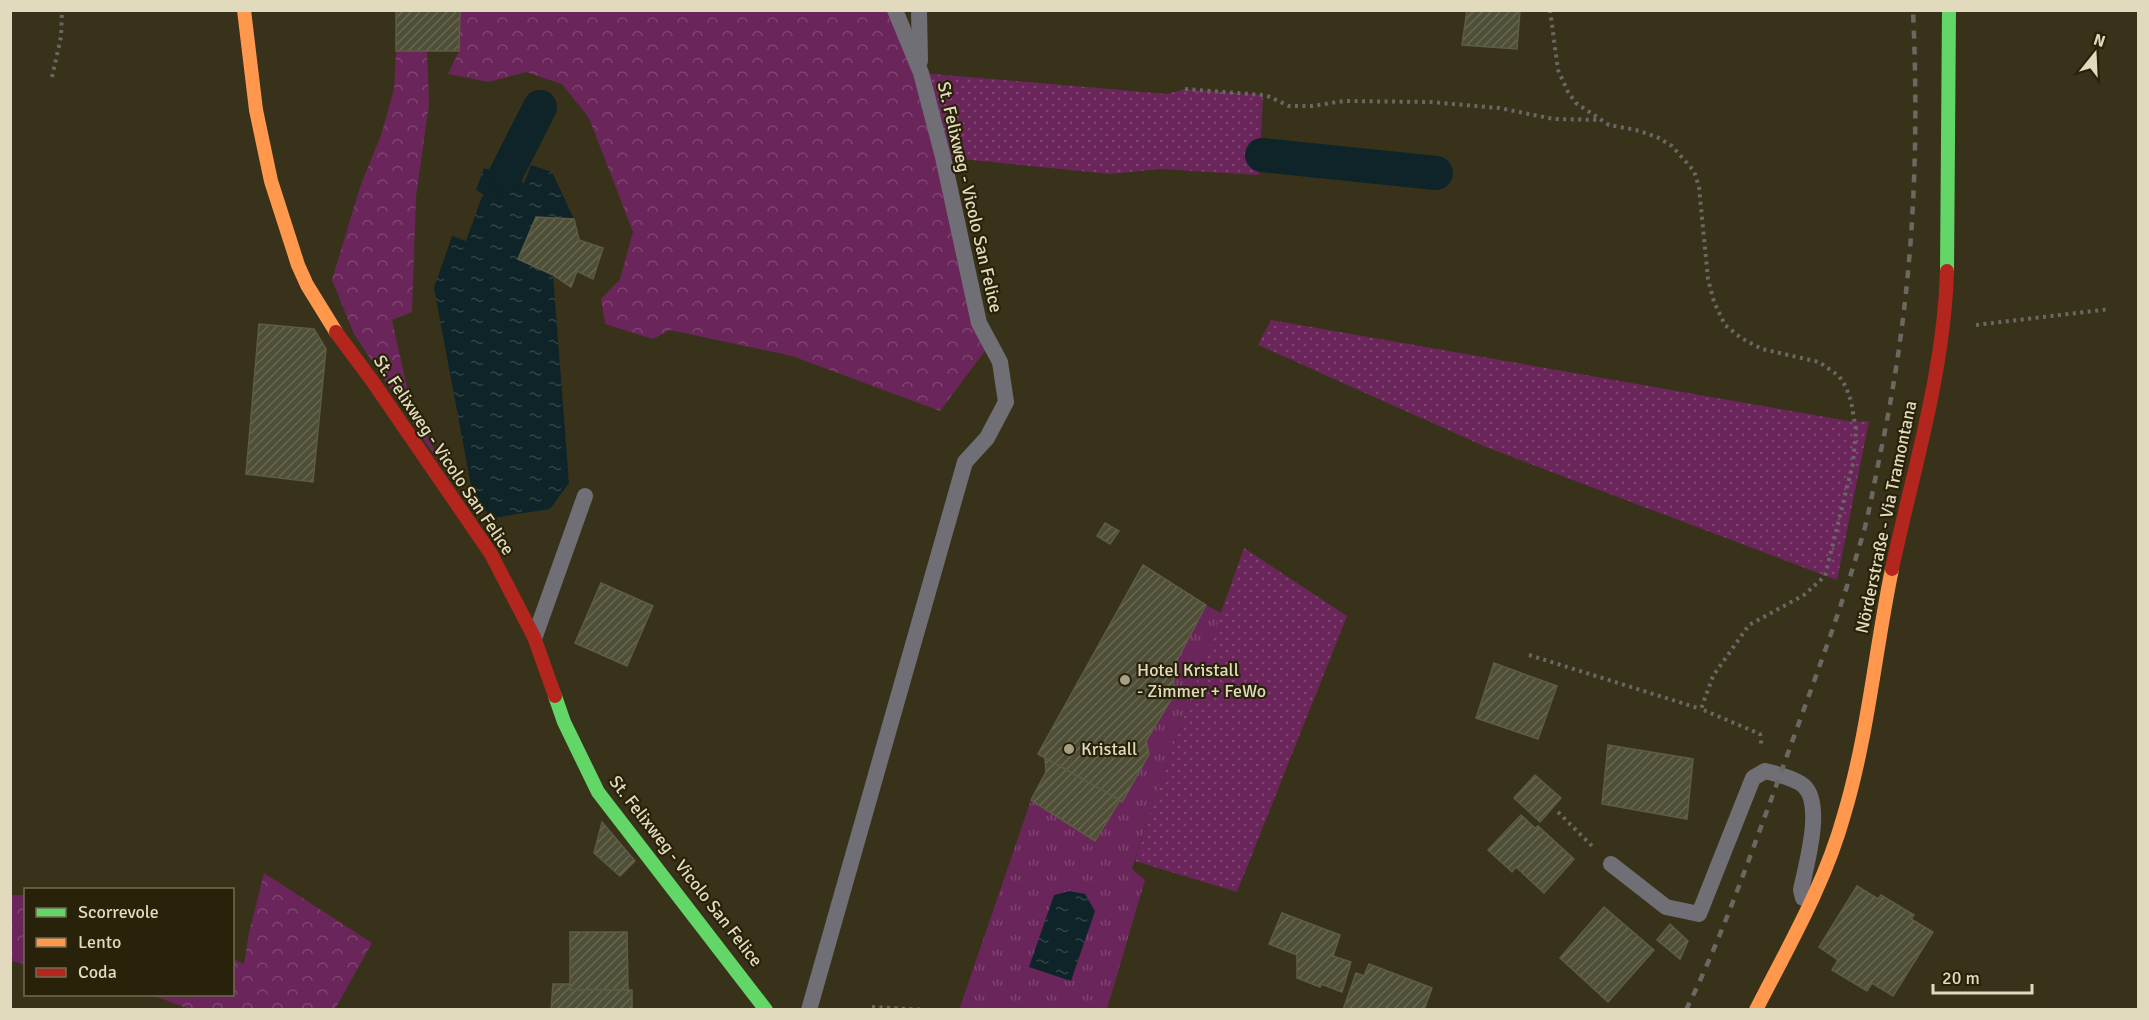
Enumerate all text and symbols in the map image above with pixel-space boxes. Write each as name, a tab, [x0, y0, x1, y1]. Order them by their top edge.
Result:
north arrow	[2065, 24, 2125, 84]
text: N	[2091, 29, 2108, 52]
street label: St. Felixweg - Vicolo San Felice	[933, 79, 1007, 315]
street label: St. Felixweg - Vicolo San Felice	[369, 351, 519, 559]
street label: Nörderstraße - Via Tramontana	[1851, 399, 1921, 635]
place label: Hotel Kristall - Zimmer + FeWo	[1137, 659, 1266, 702]
marker: Hotel Kristall - Zimmer + FeWo	[1118, 673, 1132, 687]
place label: Kristall	[1081, 738, 1137, 760]
marker: Kristall	[1062, 742, 1076, 756]
street label: St. Felixweg - Vicolo San Felice	[605, 771, 767, 971]
legend	[24, 888, 234, 996]
text: Scorrevole	[78, 901, 159, 923]
text: Lento	[78, 931, 121, 953]
scale bar	[1933, 957, 2032, 995]
text: Coda	[78, 961, 117, 983]
text: 20 m	[1942, 967, 1980, 989]

